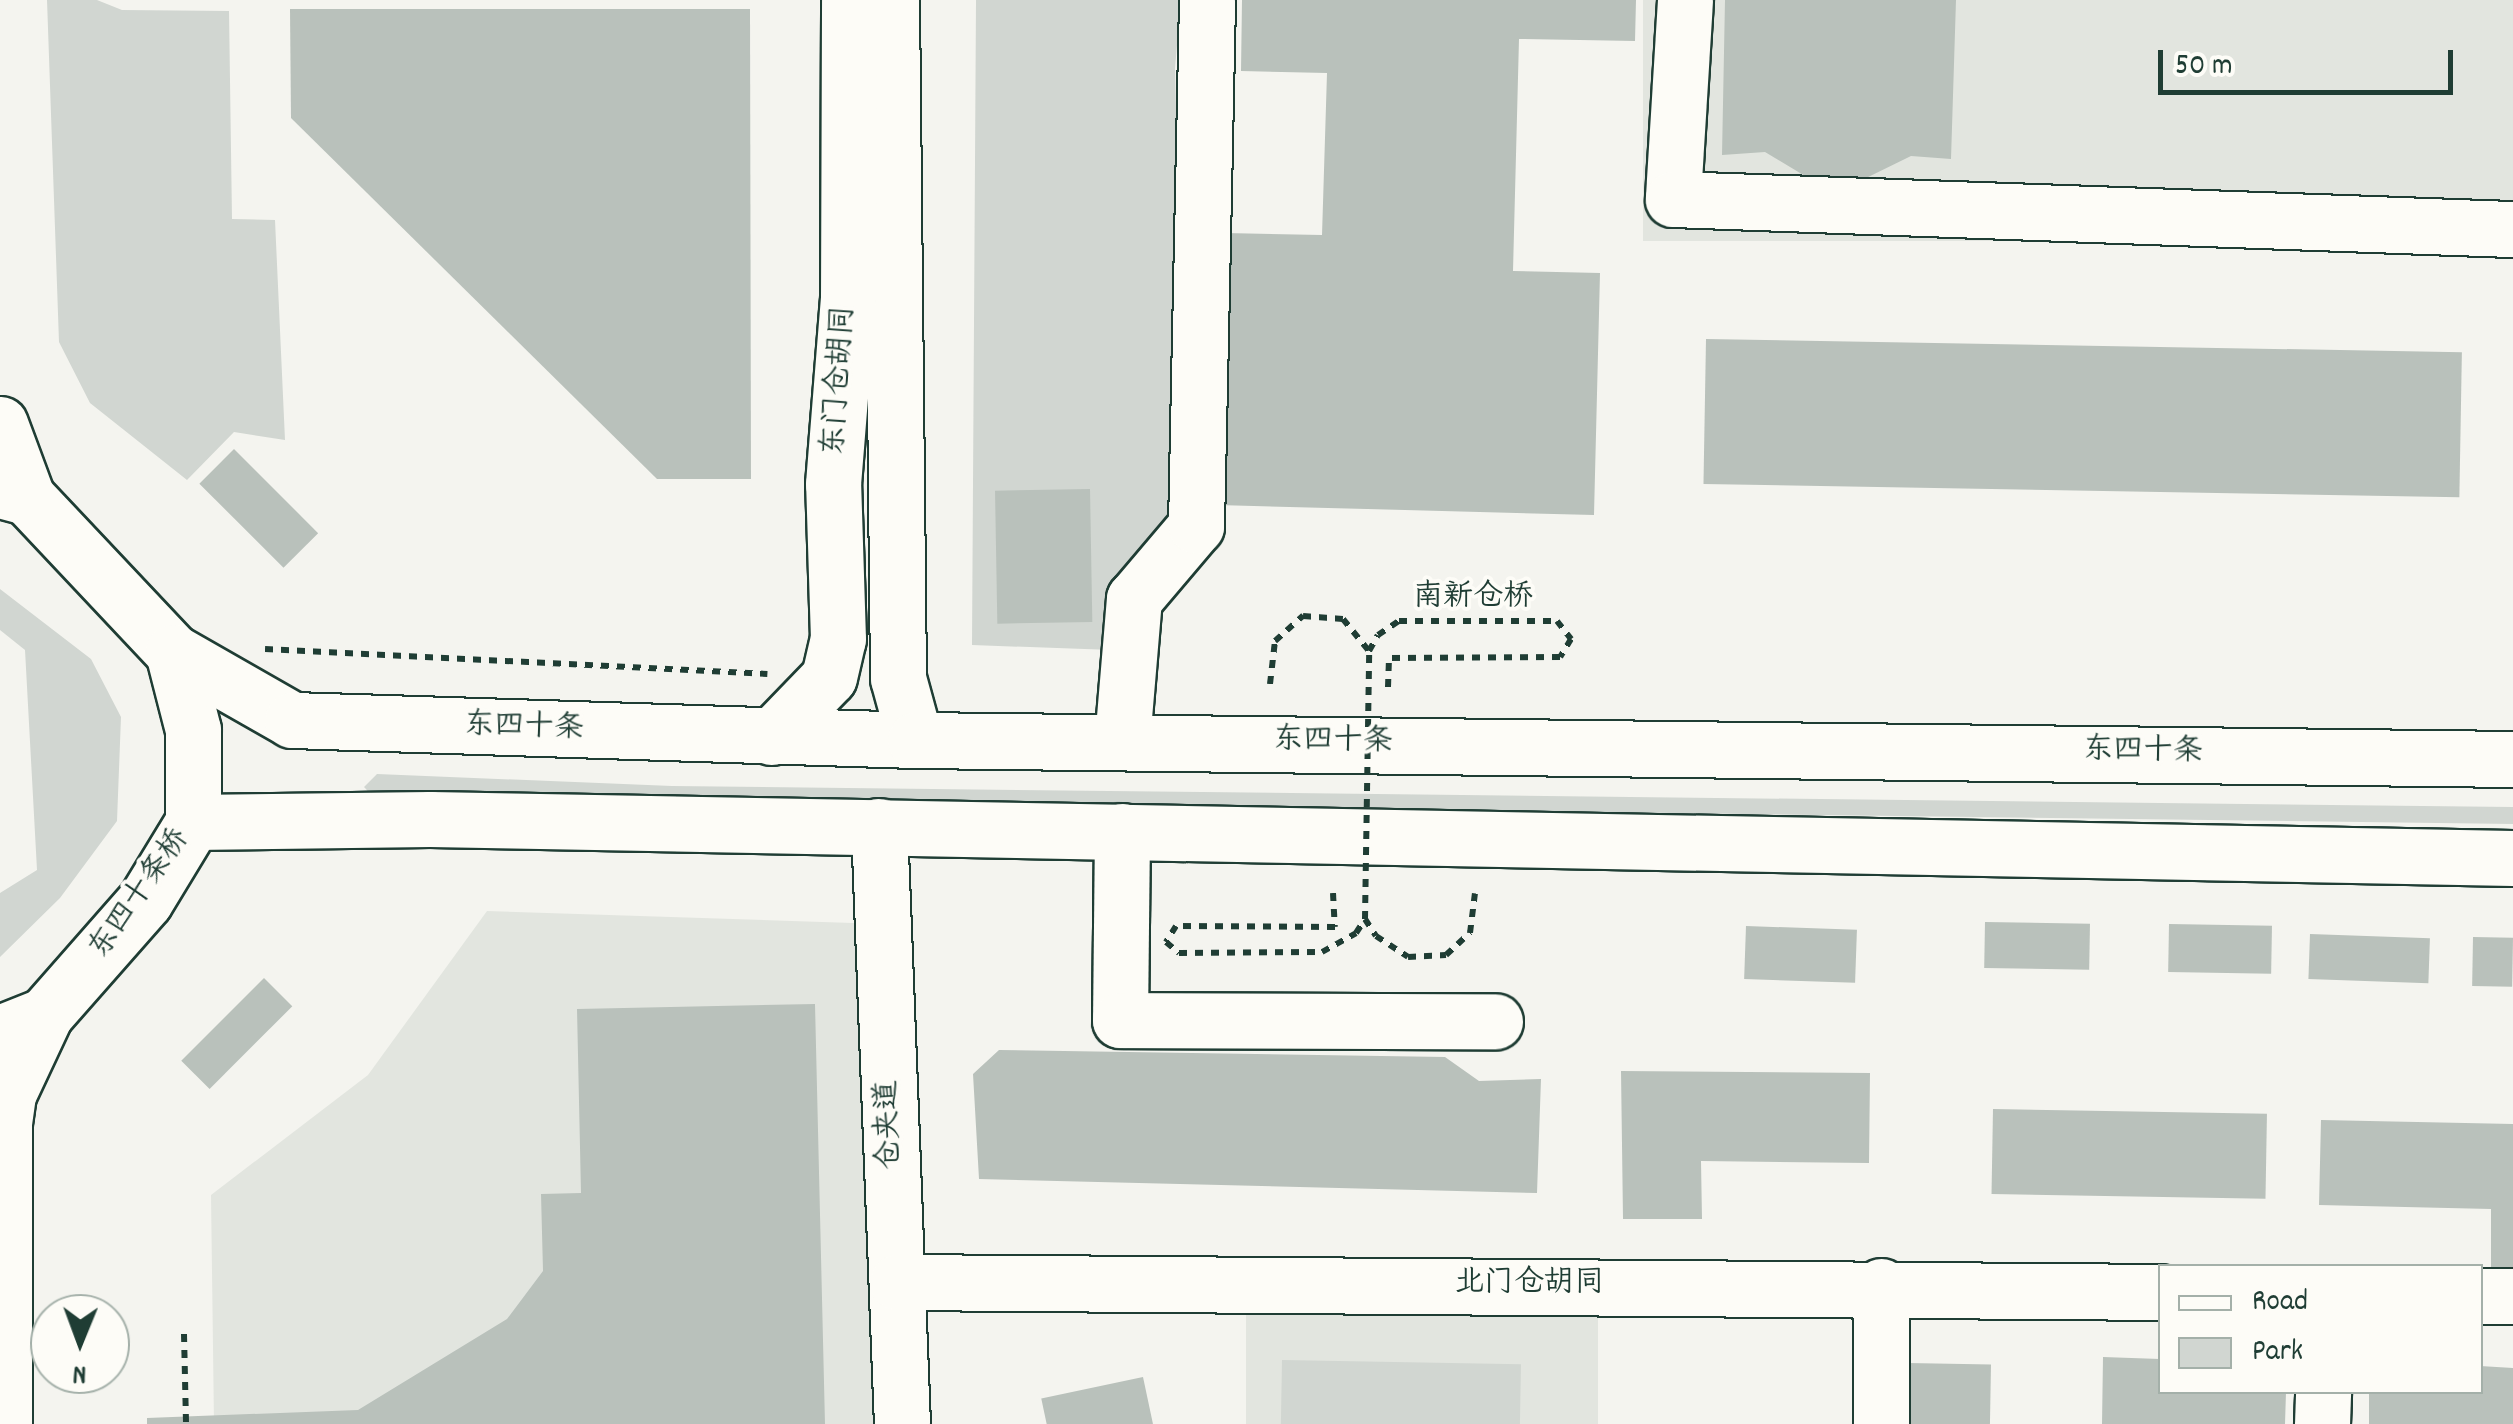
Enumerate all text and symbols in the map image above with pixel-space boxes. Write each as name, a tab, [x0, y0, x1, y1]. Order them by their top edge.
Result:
scale bar	[2163, 30, 2458, 92]
text: 50 m	[2175, 46, 2233, 89]
street label: 东门仓胡同	[818, 305, 864, 457]
street label: 南新仓桥	[1413, 581, 1533, 617]
street label: 东四十条	[463, 709, 585, 749]
street label: 东四十条	[1273, 724, 1393, 762]
street label: 东四十条	[2083, 734, 2203, 772]
street label: 东四十条桥	[83, 823, 199, 967]
street label: 仓夹道	[871, 1079, 911, 1171]
legend	[2158, 1264, 2483, 1394]
street label: 北门仓胡同	[1454, 1267, 1604, 1303]
text: Road	[2252, 1282, 2308, 1325]
north arrow	[30, 1294, 130, 1394]
text: Park	[2252, 1332, 2303, 1375]
text: N	[72, 1352, 87, 1392]

